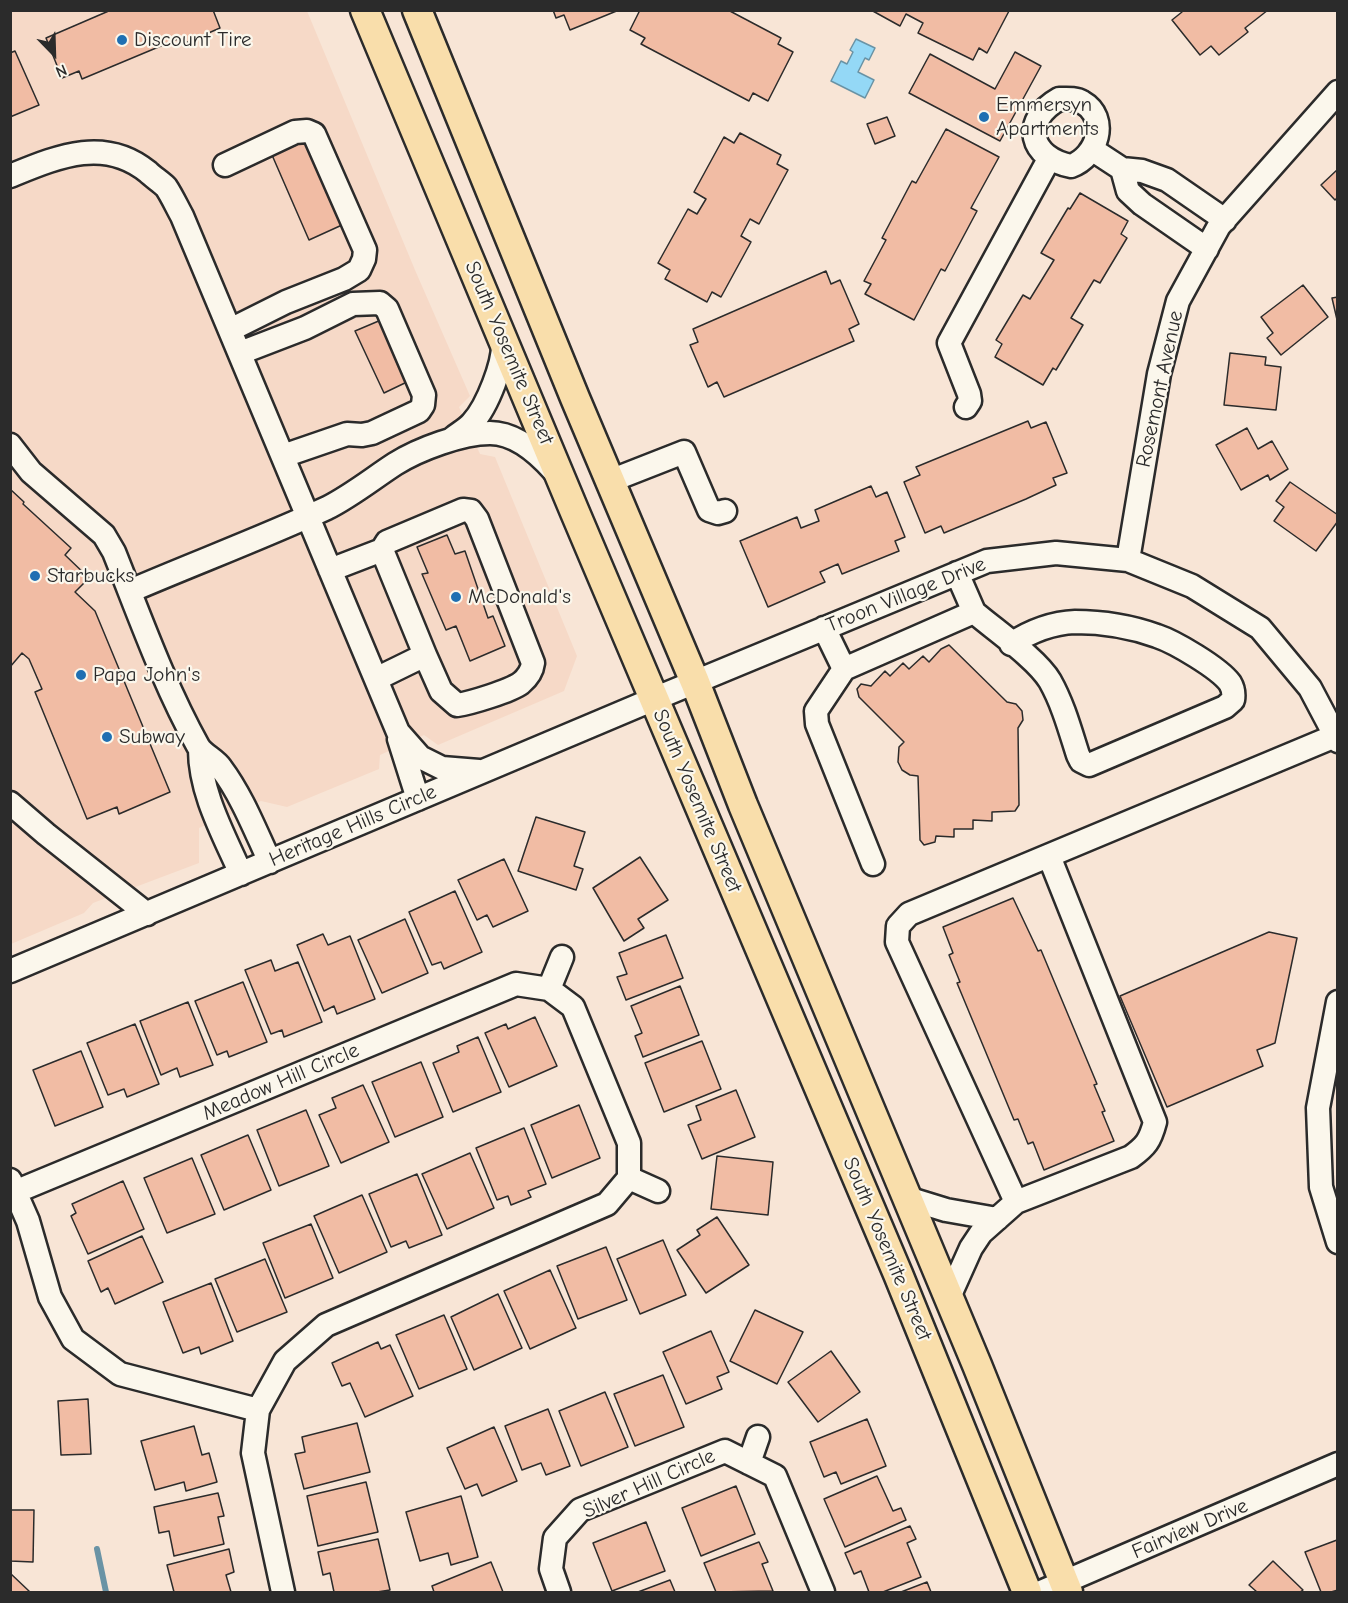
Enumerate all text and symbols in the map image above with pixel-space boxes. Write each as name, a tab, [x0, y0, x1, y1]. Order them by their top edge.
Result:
north arrow	[24, 24, 84, 84]
place label: Discount Tire	[134, 27, 251, 53]
marker: Discount Tire	[115, 33, 129, 47]
text: N	[53, 60, 69, 81]
place label: Emmersyn Apartments	[996, 92, 1099, 142]
marker: Emmersyn Apartments	[977, 110, 991, 124]
street label: South Yosemite Street	[459, 258, 559, 448]
street label: Rosemont Avenue	[1131, 308, 1189, 470]
street label: Troon Village Drive	[823, 552, 989, 638]
place label: Starbucks	[47, 563, 134, 589]
marker: Starbucks	[28, 569, 42, 583]
place label: McDonald's	[468, 584, 571, 610]
marker: McDonald's	[449, 590, 463, 604]
place label: Papa John's	[93, 662, 200, 688]
marker: Papa John's	[74, 668, 88, 682]
street label: South Yosemite Street	[647, 706, 747, 896]
place label: Subway	[119, 724, 185, 750]
marker: Subway	[100, 730, 114, 744]
street label: Heritage Hills Circle	[266, 779, 440, 873]
street label: Meadow Hill Circle	[199, 1038, 363, 1126]
street label: South Yosemite Street	[837, 1154, 937, 1344]
street label: Silver Hill Circle	[579, 1444, 719, 1524]
street label: Fairview Drive	[1128, 1493, 1252, 1565]

